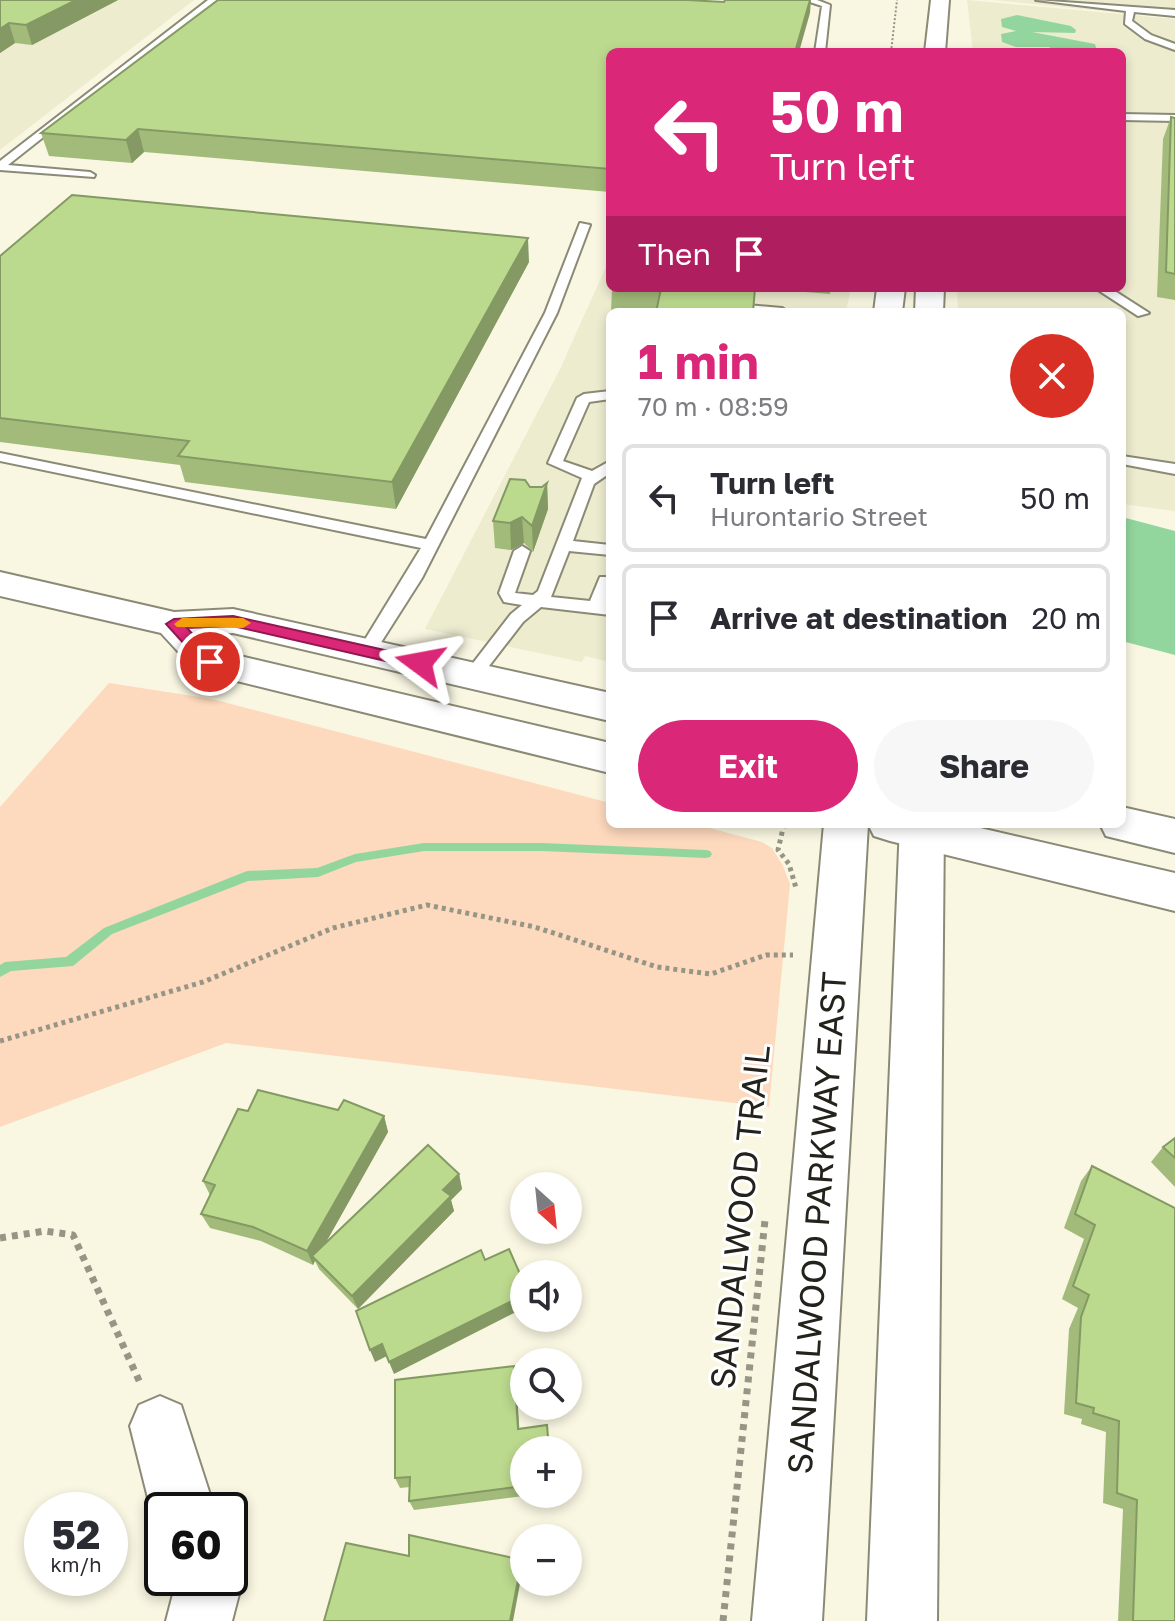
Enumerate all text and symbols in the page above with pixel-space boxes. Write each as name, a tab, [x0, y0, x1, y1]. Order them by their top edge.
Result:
text: 50 m	[770, 77, 904, 144]
icon: left	[638, 80, 742, 184]
text: Turn left	[770, 145, 916, 188]
icon: arrive	[727, 232, 771, 276]
text: Then	[638, 236, 711, 272]
text: 1 min	[638, 332, 759, 390]
button: close	[1010, 334, 1094, 418]
text: 70 m · 08:59	[638, 391, 789, 422]
text: Turn left	[710, 465, 835, 501]
icon: left	[642, 476, 686, 520]
text: 50 m	[1020, 480, 1090, 516]
text: Hurontario Street	[710, 501, 928, 532]
icon: arrive	[642, 596, 686, 640]
text: Arrive at destination	[710, 600, 1007, 636]
text: 20 m	[1031, 600, 1101, 636]
position arrow	[378, 621, 462, 705]
pin	[176, 628, 244, 696]
icon: arrive	[188, 640, 232, 684]
button: Exit	[638, 720, 858, 812]
button: Share	[874, 720, 1094, 812]
street label: SANDALWOOD PARKWAY EAST	[778, 970, 854, 1475]
street label: SANDALWOOD TRAIL	[701, 1043, 777, 1391]
north arrow	[510, 1172, 582, 1244]
map controls	[510, 1172, 582, 1596]
button: sound	[510, 1260, 582, 1332]
button: search	[510, 1348, 582, 1420]
button: +	[510, 1436, 582, 1508]
speed limit sign: 60	[144, 1492, 248, 1596]
text: 52	[52, 1510, 100, 1558]
button: −	[510, 1524, 582, 1596]
text: km/h	[51, 1552, 101, 1576]

